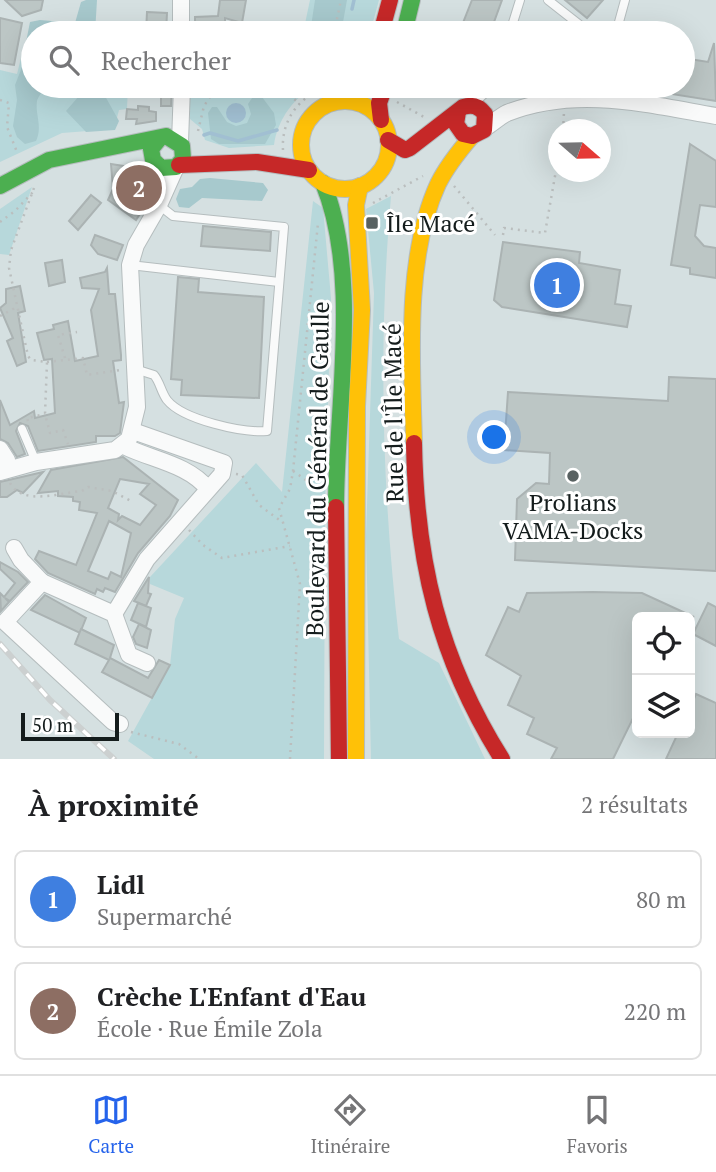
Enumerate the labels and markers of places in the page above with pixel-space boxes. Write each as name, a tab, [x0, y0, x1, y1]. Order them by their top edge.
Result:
pin: 2	[116, 162, 162, 214]
place label: Île Macé	[386, 207, 475, 239]
marker: Île Macé	[364, 215, 380, 231]
pin: 1	[534, 259, 580, 311]
marker: Prolians VAMA-Docks	[565, 468, 581, 484]
place label: Prolians VAMA-Docks	[503, 486, 644, 546]

